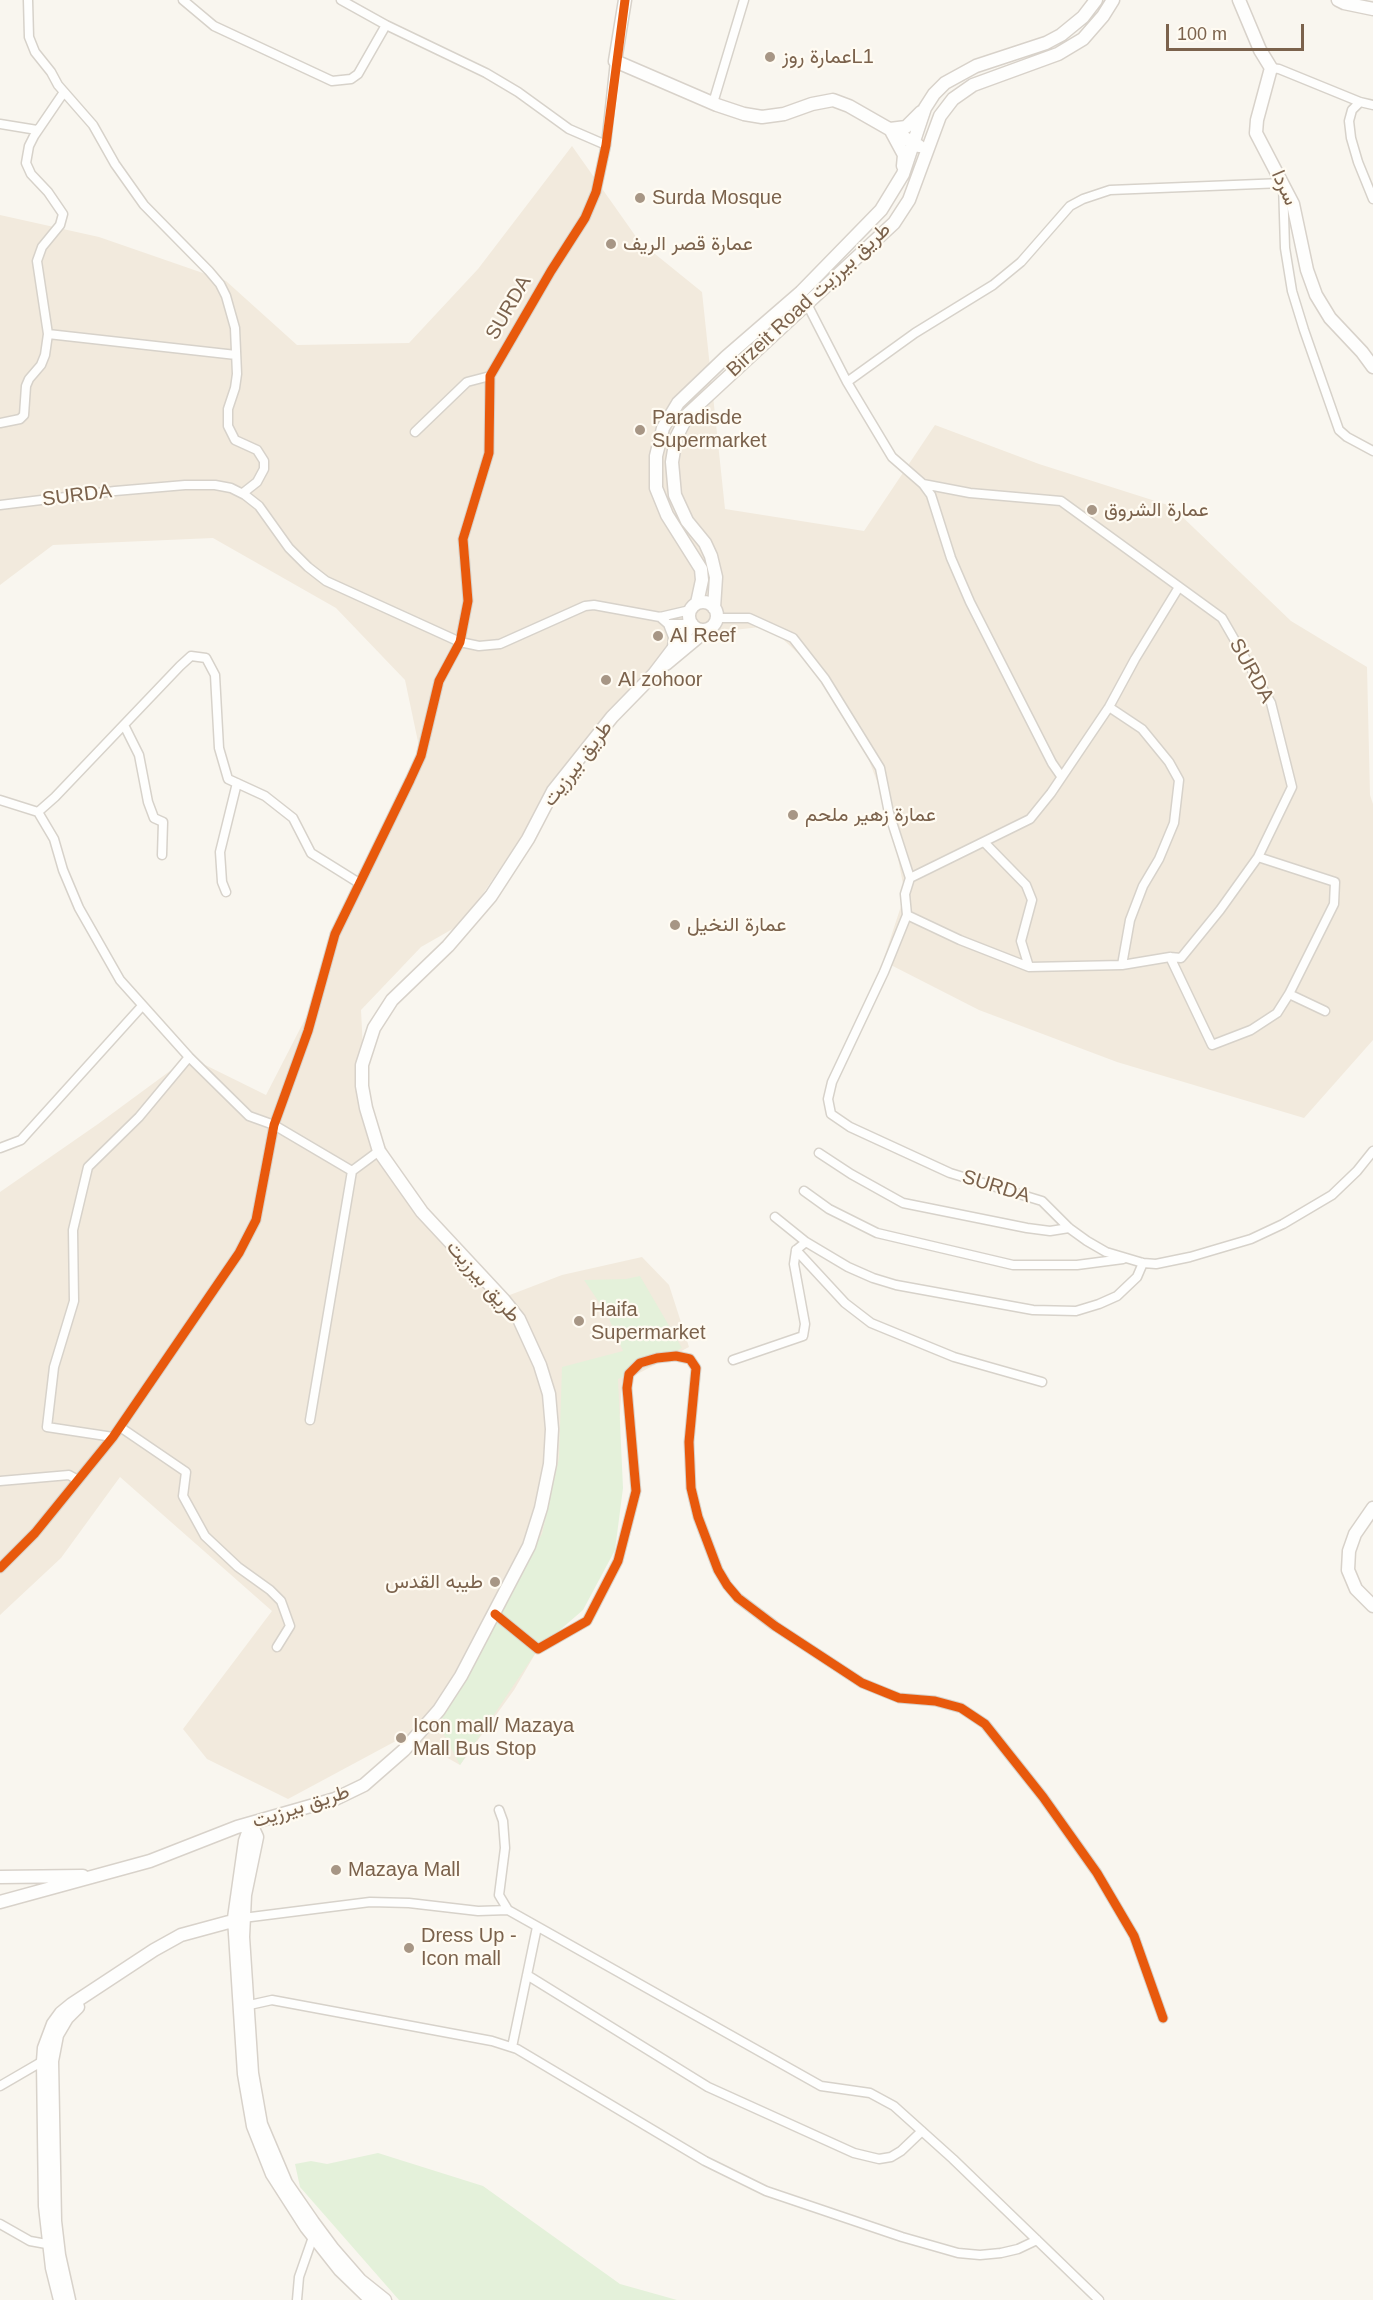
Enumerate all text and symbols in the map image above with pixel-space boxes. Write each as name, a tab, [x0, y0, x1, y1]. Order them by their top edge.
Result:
scale bar	[1169, 12, 1307, 50]
text: 100 m	[1177, 24, 1227, 44]
place label: عمارة روزL1	[782, 45, 874, 69]
marker: عمارة روزL1	[763, 50, 777, 64]
street label: سردا	[1266, 167, 1302, 209]
place label: Surda Mosque	[652, 186, 782, 210]
marker: Surda Mosque	[633, 191, 647, 205]
street label: Birzeit Road طريق بيرزيت	[722, 218, 896, 382]
place label: عمارة قصر الريف	[623, 232, 753, 256]
marker: عمارة قصر الريف	[604, 237, 618, 251]
street label: SURDA	[481, 272, 537, 344]
place label: Paradisde Supermarket	[652, 406, 766, 453]
marker: Paradisde Supermarket	[633, 423, 647, 437]
street label: SURDA	[41, 480, 113, 512]
place label: عمارة الشروق	[1104, 498, 1209, 522]
marker: عمارة الشروق	[1085, 503, 1099, 517]
place label: Al Reef	[670, 624, 736, 648]
marker: Al Reef	[651, 629, 665, 643]
street label: SURDA	[1224, 635, 1278, 707]
place label: Al zohoor	[618, 668, 702, 692]
marker: Al zohoor	[599, 673, 613, 687]
street label: طريق بيرزيت	[538, 716, 618, 812]
place label: عمارة زهير ملحم	[805, 803, 936, 827]
marker: عمارة زهير ملحم	[786, 808, 800, 822]
place label: عمارة النخيل	[687, 913, 786, 937]
marker: عمارة النخيل	[668, 918, 682, 932]
street label: SURDA	[959, 1165, 1033, 1209]
street label: طريق بيرزيت	[441, 1236, 525, 1328]
place label: Haifa Supermarket	[591, 1298, 705, 1345]
marker: Haifa Supermarket	[572, 1314, 586, 1328]
place label: طيبه القدس	[385, 1570, 483, 1594]
marker: طيبه القدس	[488, 1575, 502, 1589]
place label: Icon mall/ Mazaya Mall Bus Stop	[413, 1714, 574, 1761]
marker: Icon mall/ Mazaya Mall Bus Stop	[394, 1731, 408, 1745]
street label: طريق بيرزيت	[249, 1780, 353, 1834]
place label: Mazaya Mall	[348, 1858, 460, 1882]
marker: Mazaya Mall	[329, 1863, 343, 1877]
place label: Dress Up - Icon mall	[421, 1924, 517, 1971]
marker: Dress Up - Icon mall	[402, 1941, 416, 1955]

